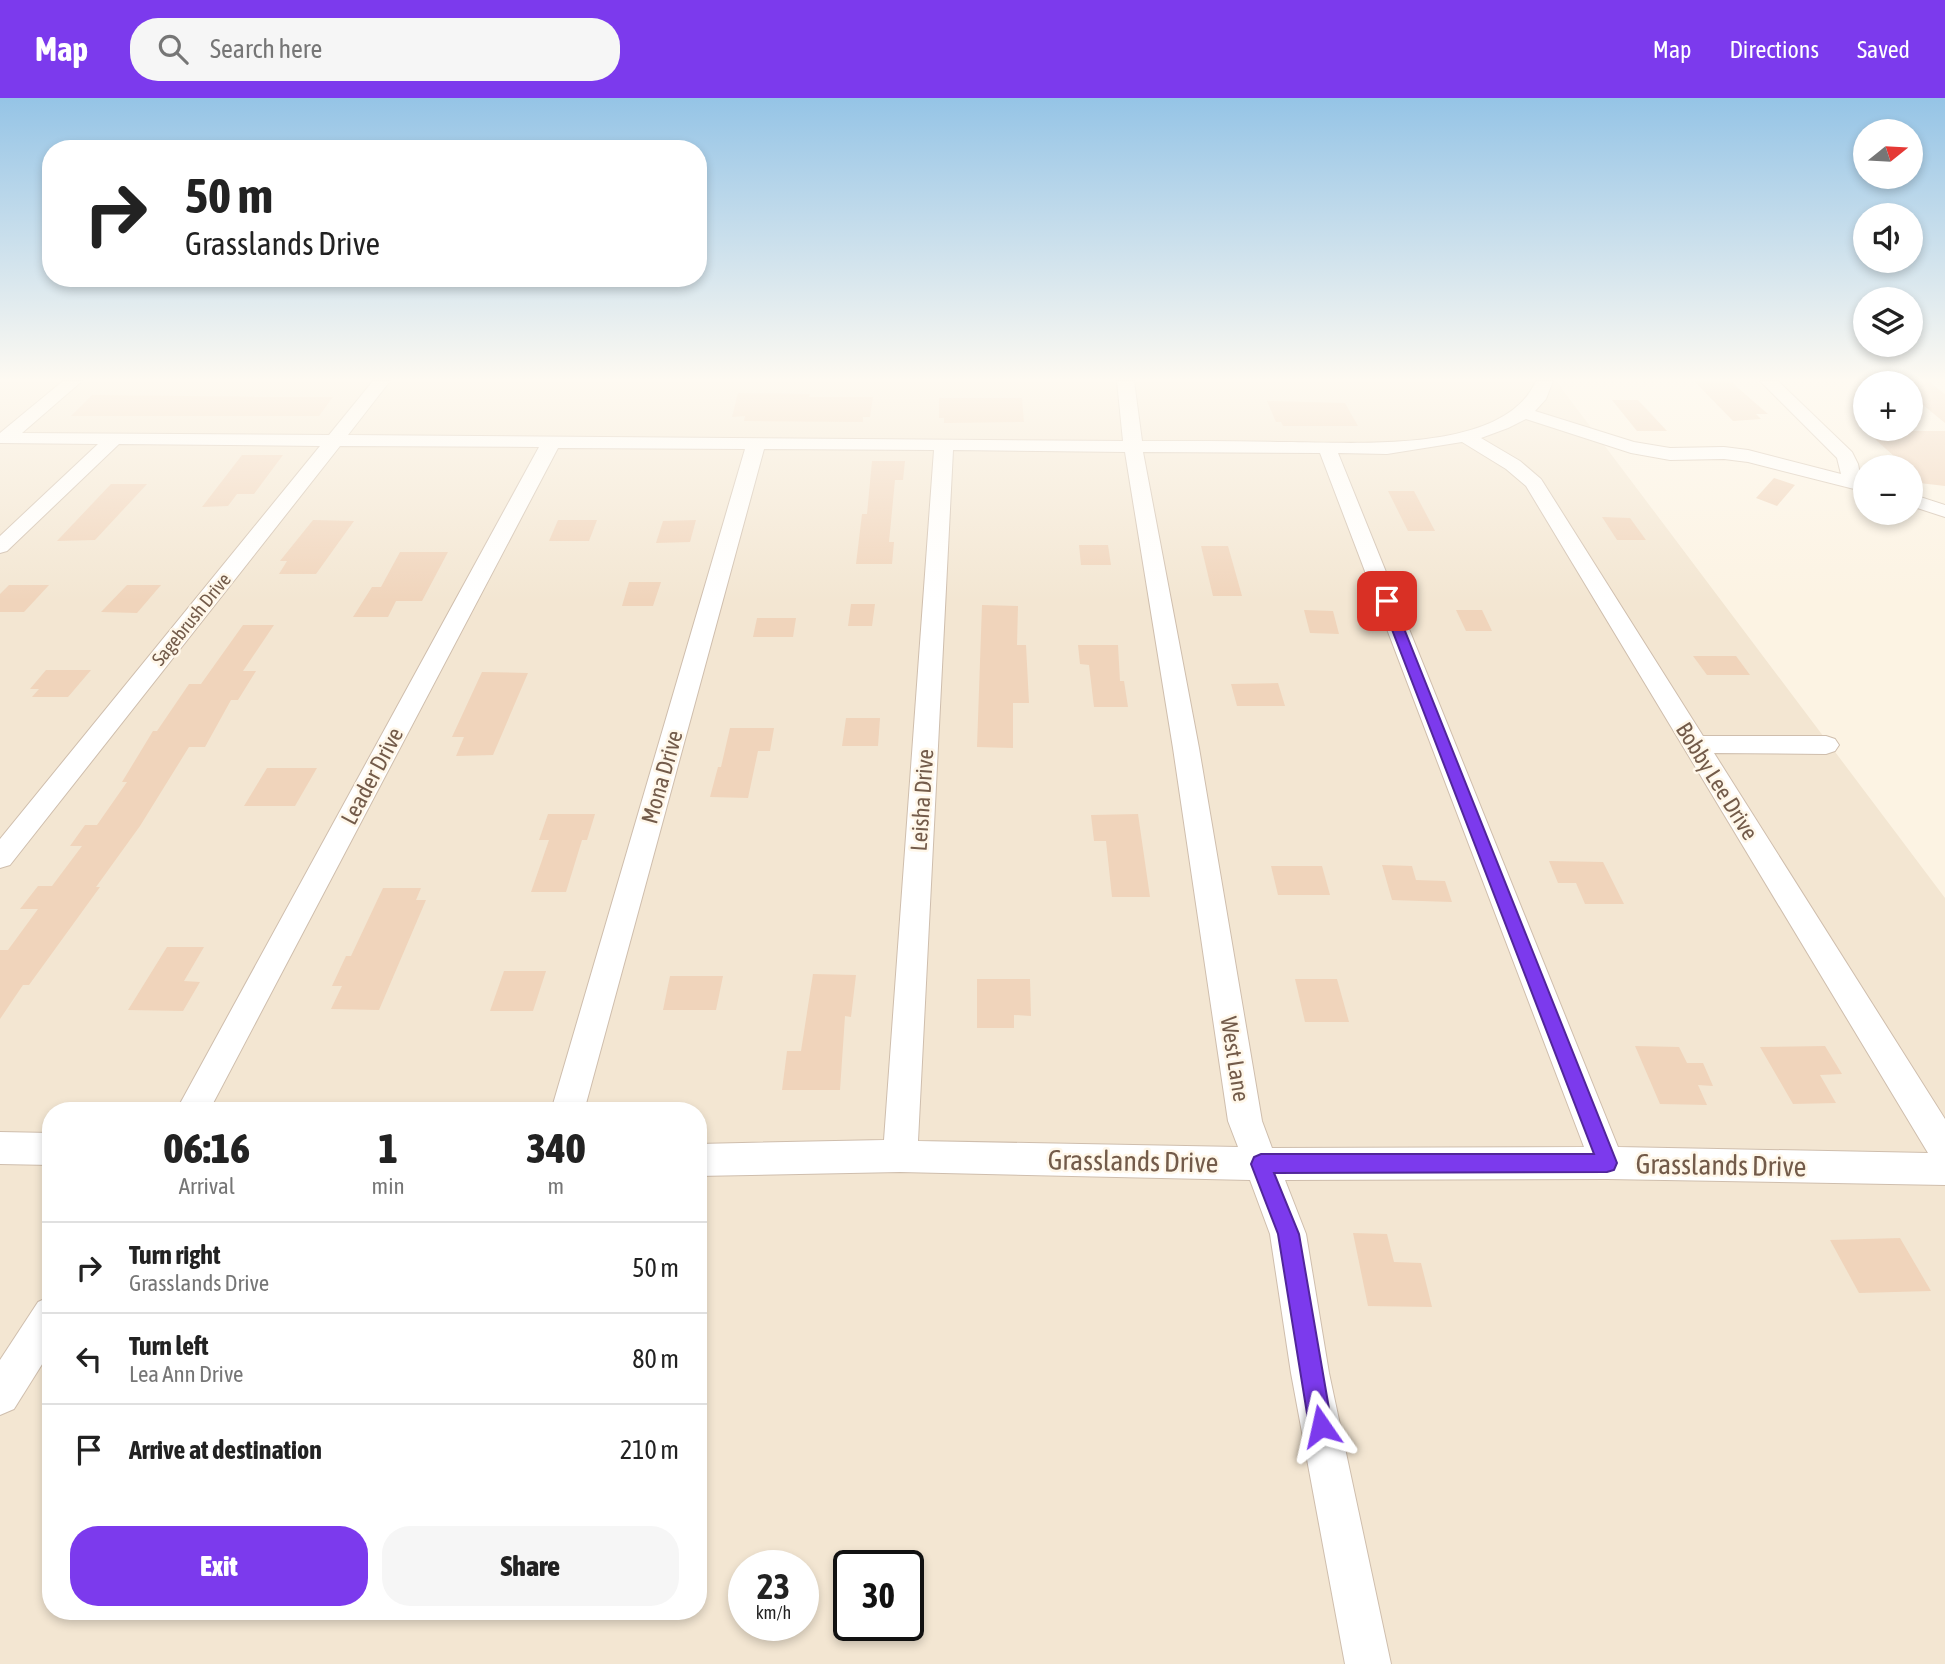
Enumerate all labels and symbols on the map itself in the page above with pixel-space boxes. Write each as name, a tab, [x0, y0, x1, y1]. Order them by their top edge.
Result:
north arrow	[1853, 119, 1923, 189]
street label: Sagebrush Drive	[147, 568, 235, 670]
pin	[1357, 571, 1417, 631]
street label: Bobby Lee Drive	[1671, 718, 1763, 844]
street label: Leader Drive	[336, 723, 408, 829]
street label: Mona Drive	[636, 727, 688, 827]
street label: Leisha Drive	[905, 748, 939, 852]
street label: West Lane	[1215, 1015, 1255, 1103]
street label: Grasslands Drive	[1047, 1144, 1219, 1178]
street label: Grasslands Drive	[1635, 1148, 1807, 1182]
position arrow	[1284, 1389, 1358, 1463]
speed limit sign: 30	[833, 1550, 924, 1641]

